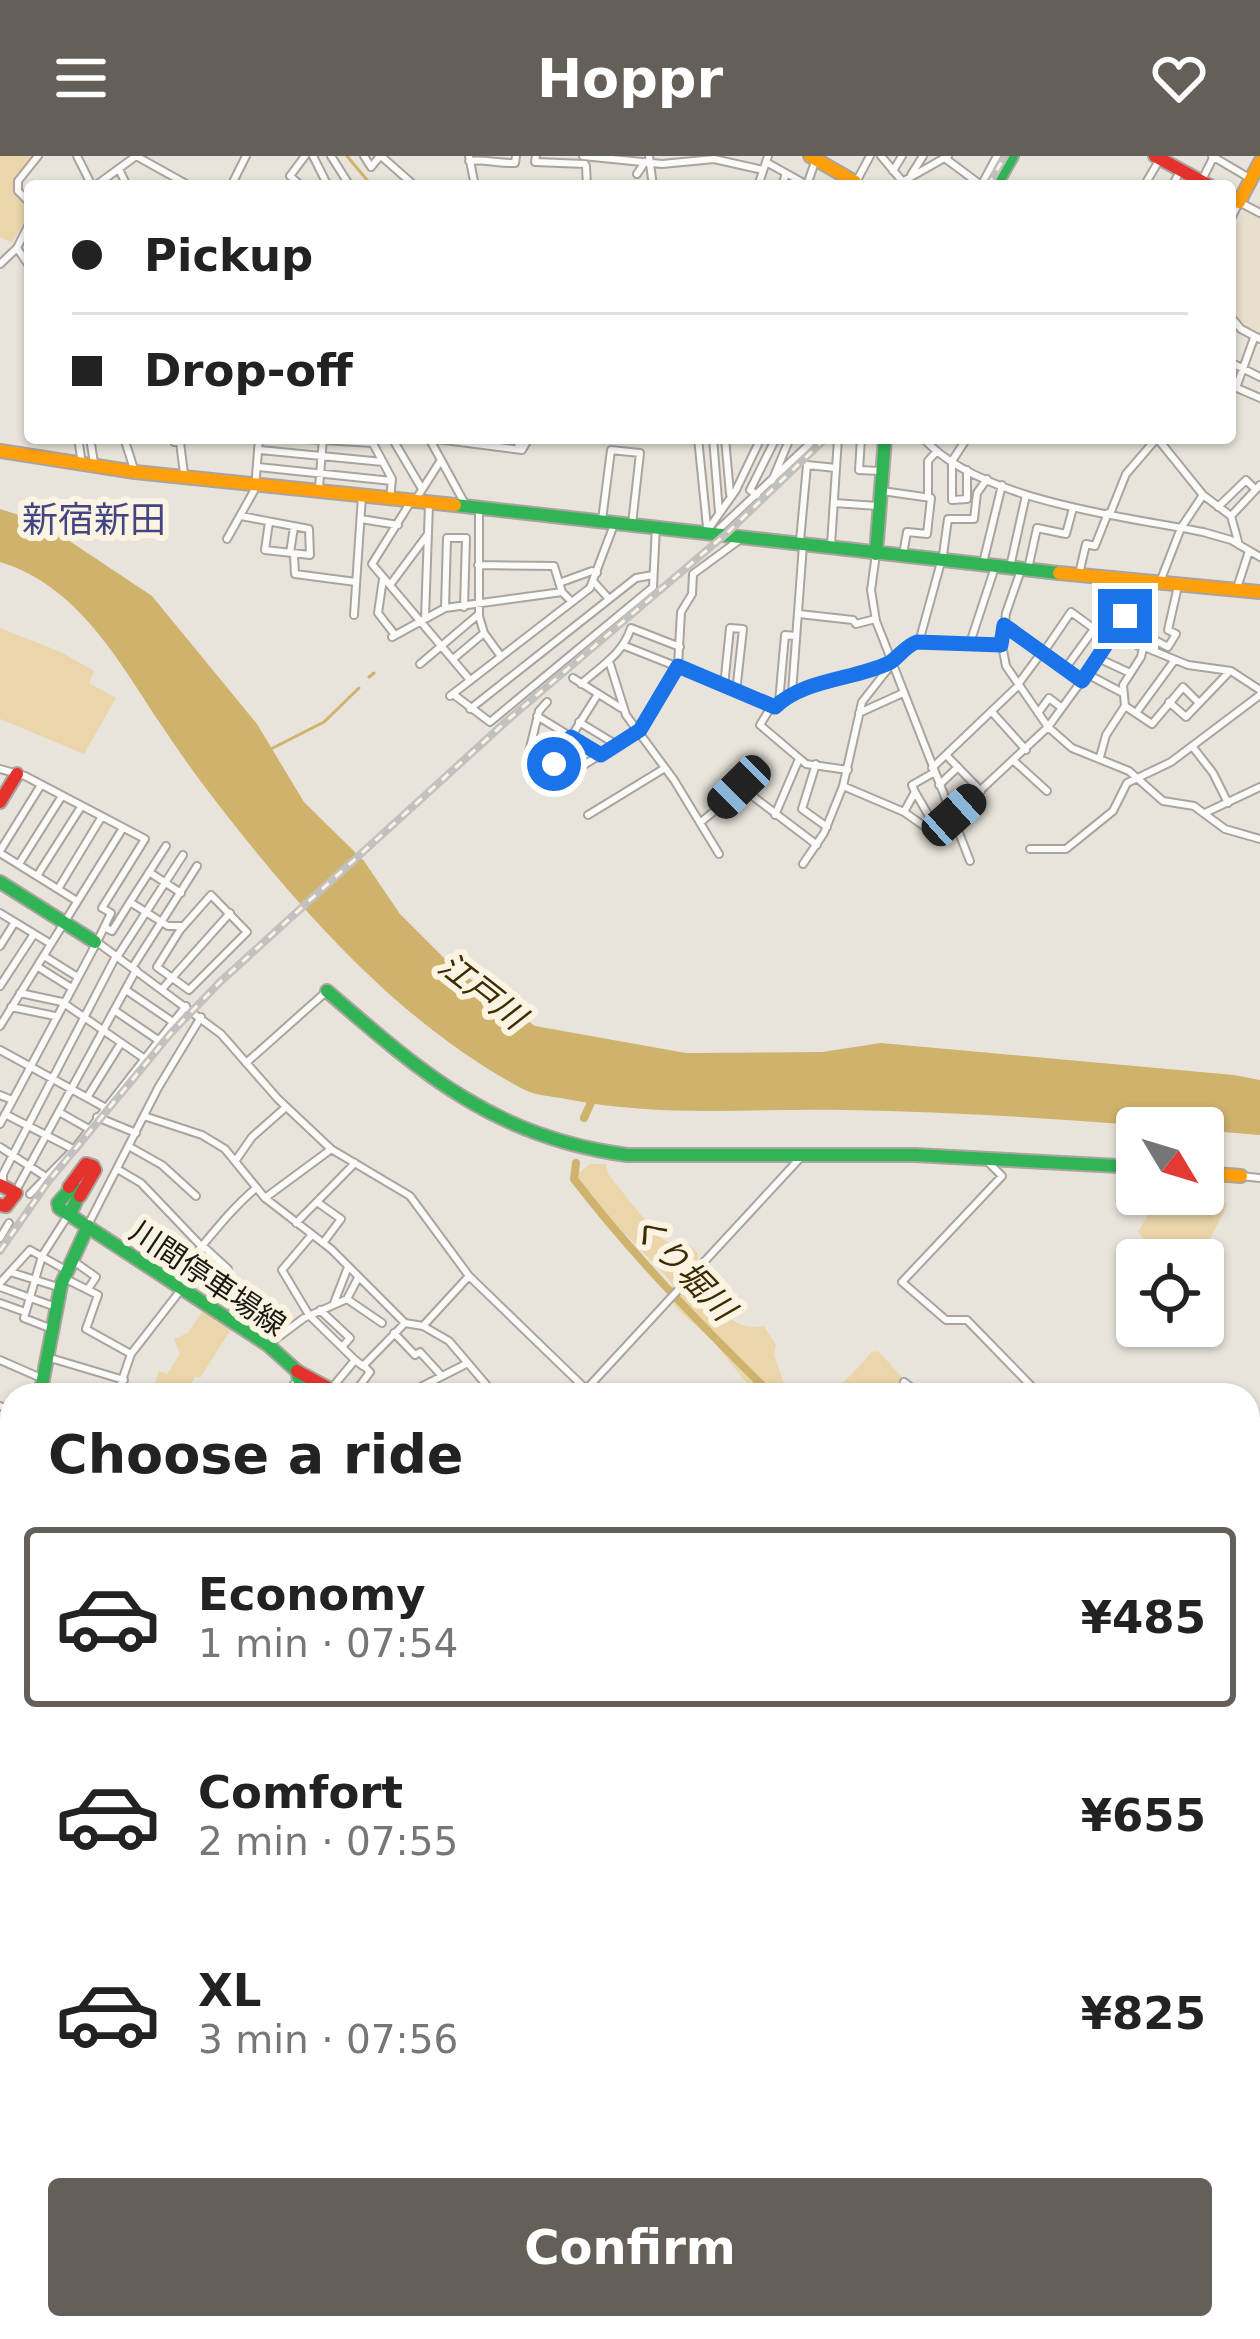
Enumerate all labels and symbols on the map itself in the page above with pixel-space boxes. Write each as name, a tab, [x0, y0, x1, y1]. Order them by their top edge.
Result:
district label: 新宿新田	[22, 499, 166, 540]
route end	[1098, 589, 1152, 643]
route start	[527, 737, 581, 791]
car	[701, 749, 777, 825]
car	[915, 778, 993, 852]
water label: 江戸川	[431, 945, 535, 1039]
north arrow	[1116, 1107, 1224, 1215]
water label: くり堀川	[623, 1206, 745, 1330]
street label: 川間停車場線	[124, 1213, 292, 1343]

